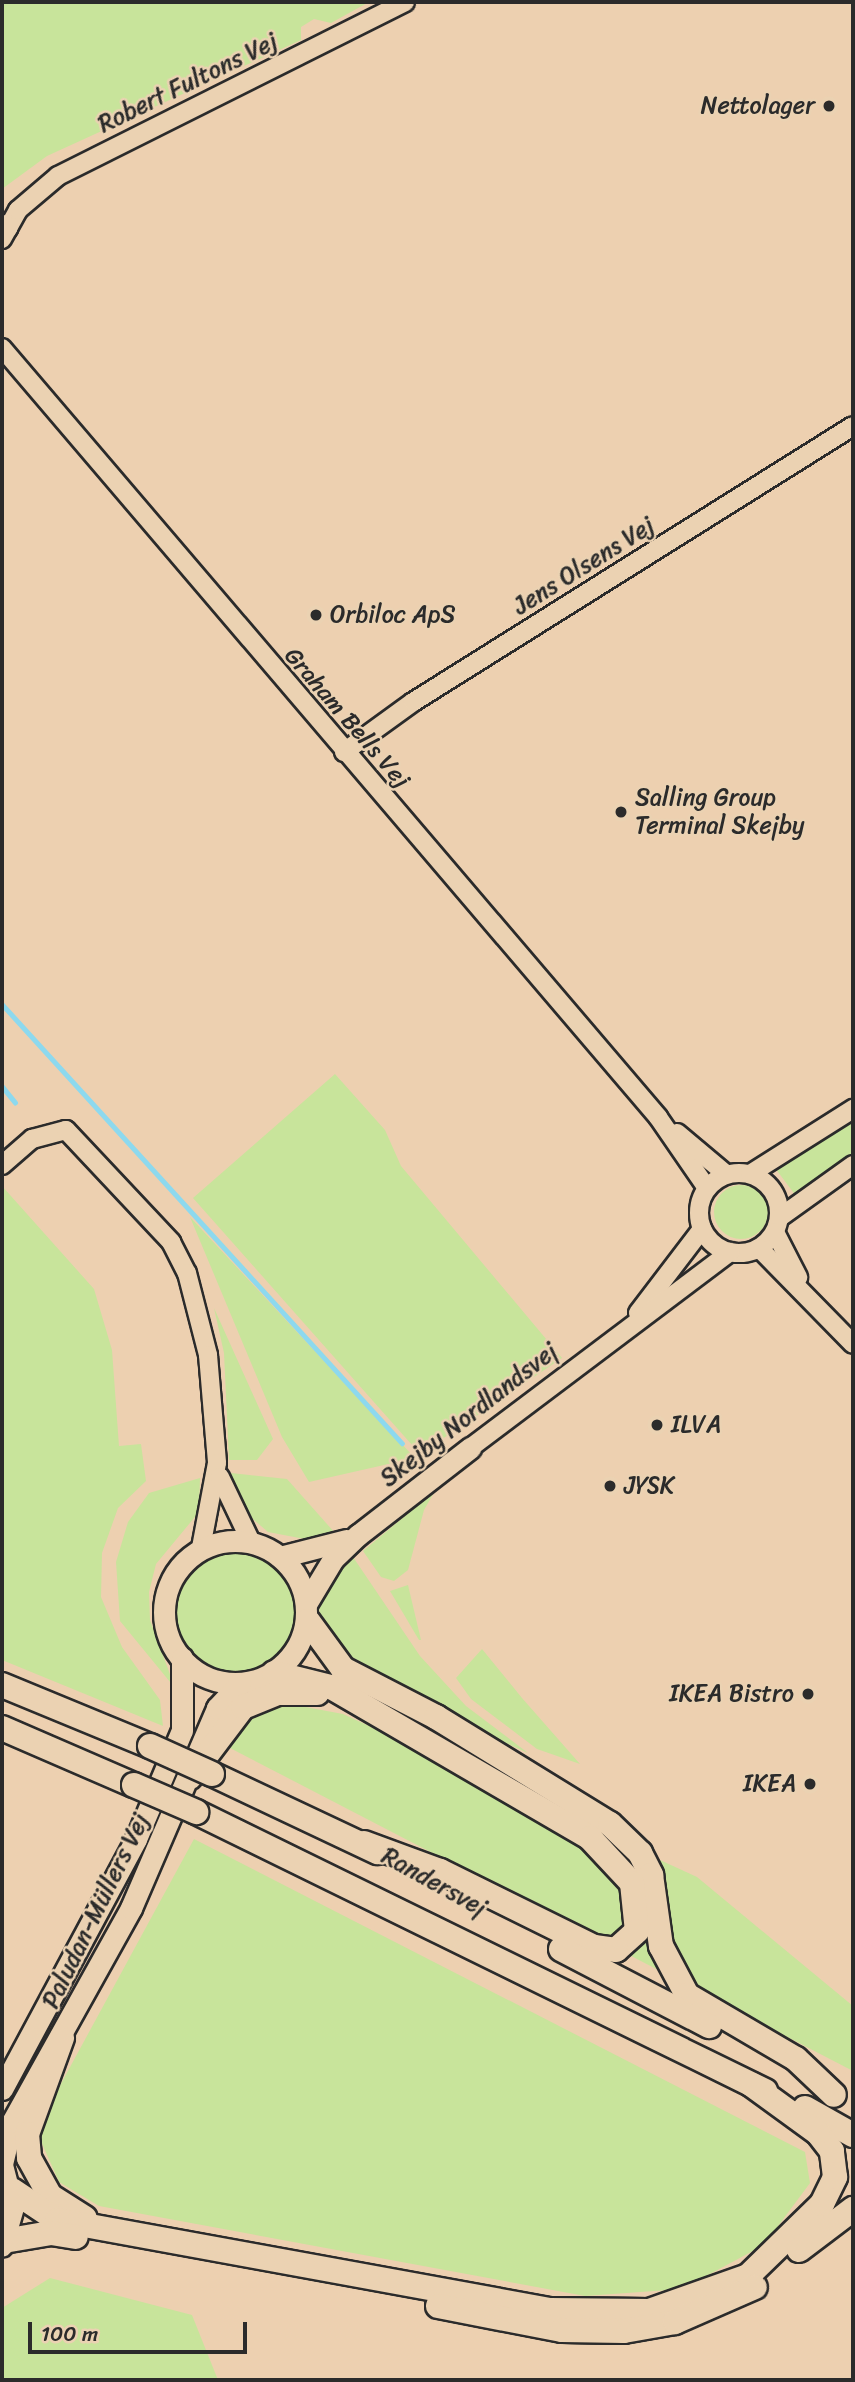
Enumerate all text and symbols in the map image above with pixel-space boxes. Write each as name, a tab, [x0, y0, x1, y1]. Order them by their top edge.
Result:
street label: Robert Fultons Vej	[93, 27, 283, 139]
place label: Nettolager	[701, 92, 815, 120]
marker: Nettolager	[821, 98, 837, 114]
street label: Jens Olsens Vej	[508, 511, 660, 621]
place label: Orbiloc ApS	[330, 601, 456, 629]
marker: Orbiloc ApS	[308, 607, 324, 623]
street label: Graham Bells Vej	[278, 642, 416, 794]
place label: Salling Group Terminal Skejby	[635, 784, 805, 840]
marker: Salling Group Terminal Skejby	[613, 804, 629, 820]
street label: Skejby Nordlandsvej	[375, 1337, 563, 1493]
place label: ILVA	[671, 1411, 721, 1439]
marker: ILVA	[649, 1417, 665, 1433]
place label: JYSK	[624, 1472, 674, 1500]
marker: JYSK	[602, 1478, 618, 1494]
place label: IKEA Bistro	[669, 1680, 794, 1708]
marker: IKEA Bistro	[800, 1686, 816, 1702]
place label: IKEA	[743, 1770, 796, 1798]
marker: IKEA	[802, 1776, 818, 1792]
street label: Paludan-Müllers Vej	[36, 1809, 156, 2013]
street label: Randersvej	[377, 1841, 491, 1923]
scale bar	[32, 2308, 250, 2352]
text: 100 m	[41, 2315, 98, 2353]

